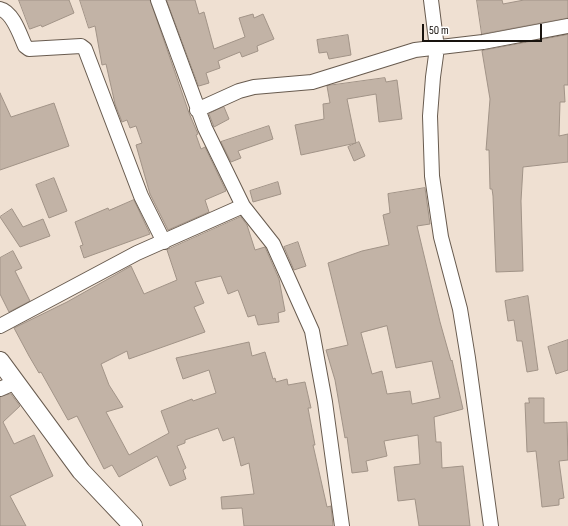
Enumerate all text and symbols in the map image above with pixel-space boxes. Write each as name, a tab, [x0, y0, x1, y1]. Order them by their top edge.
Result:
scale bar	[424, 16, 544, 42]
text: 50 m	[429, 23, 449, 38]

